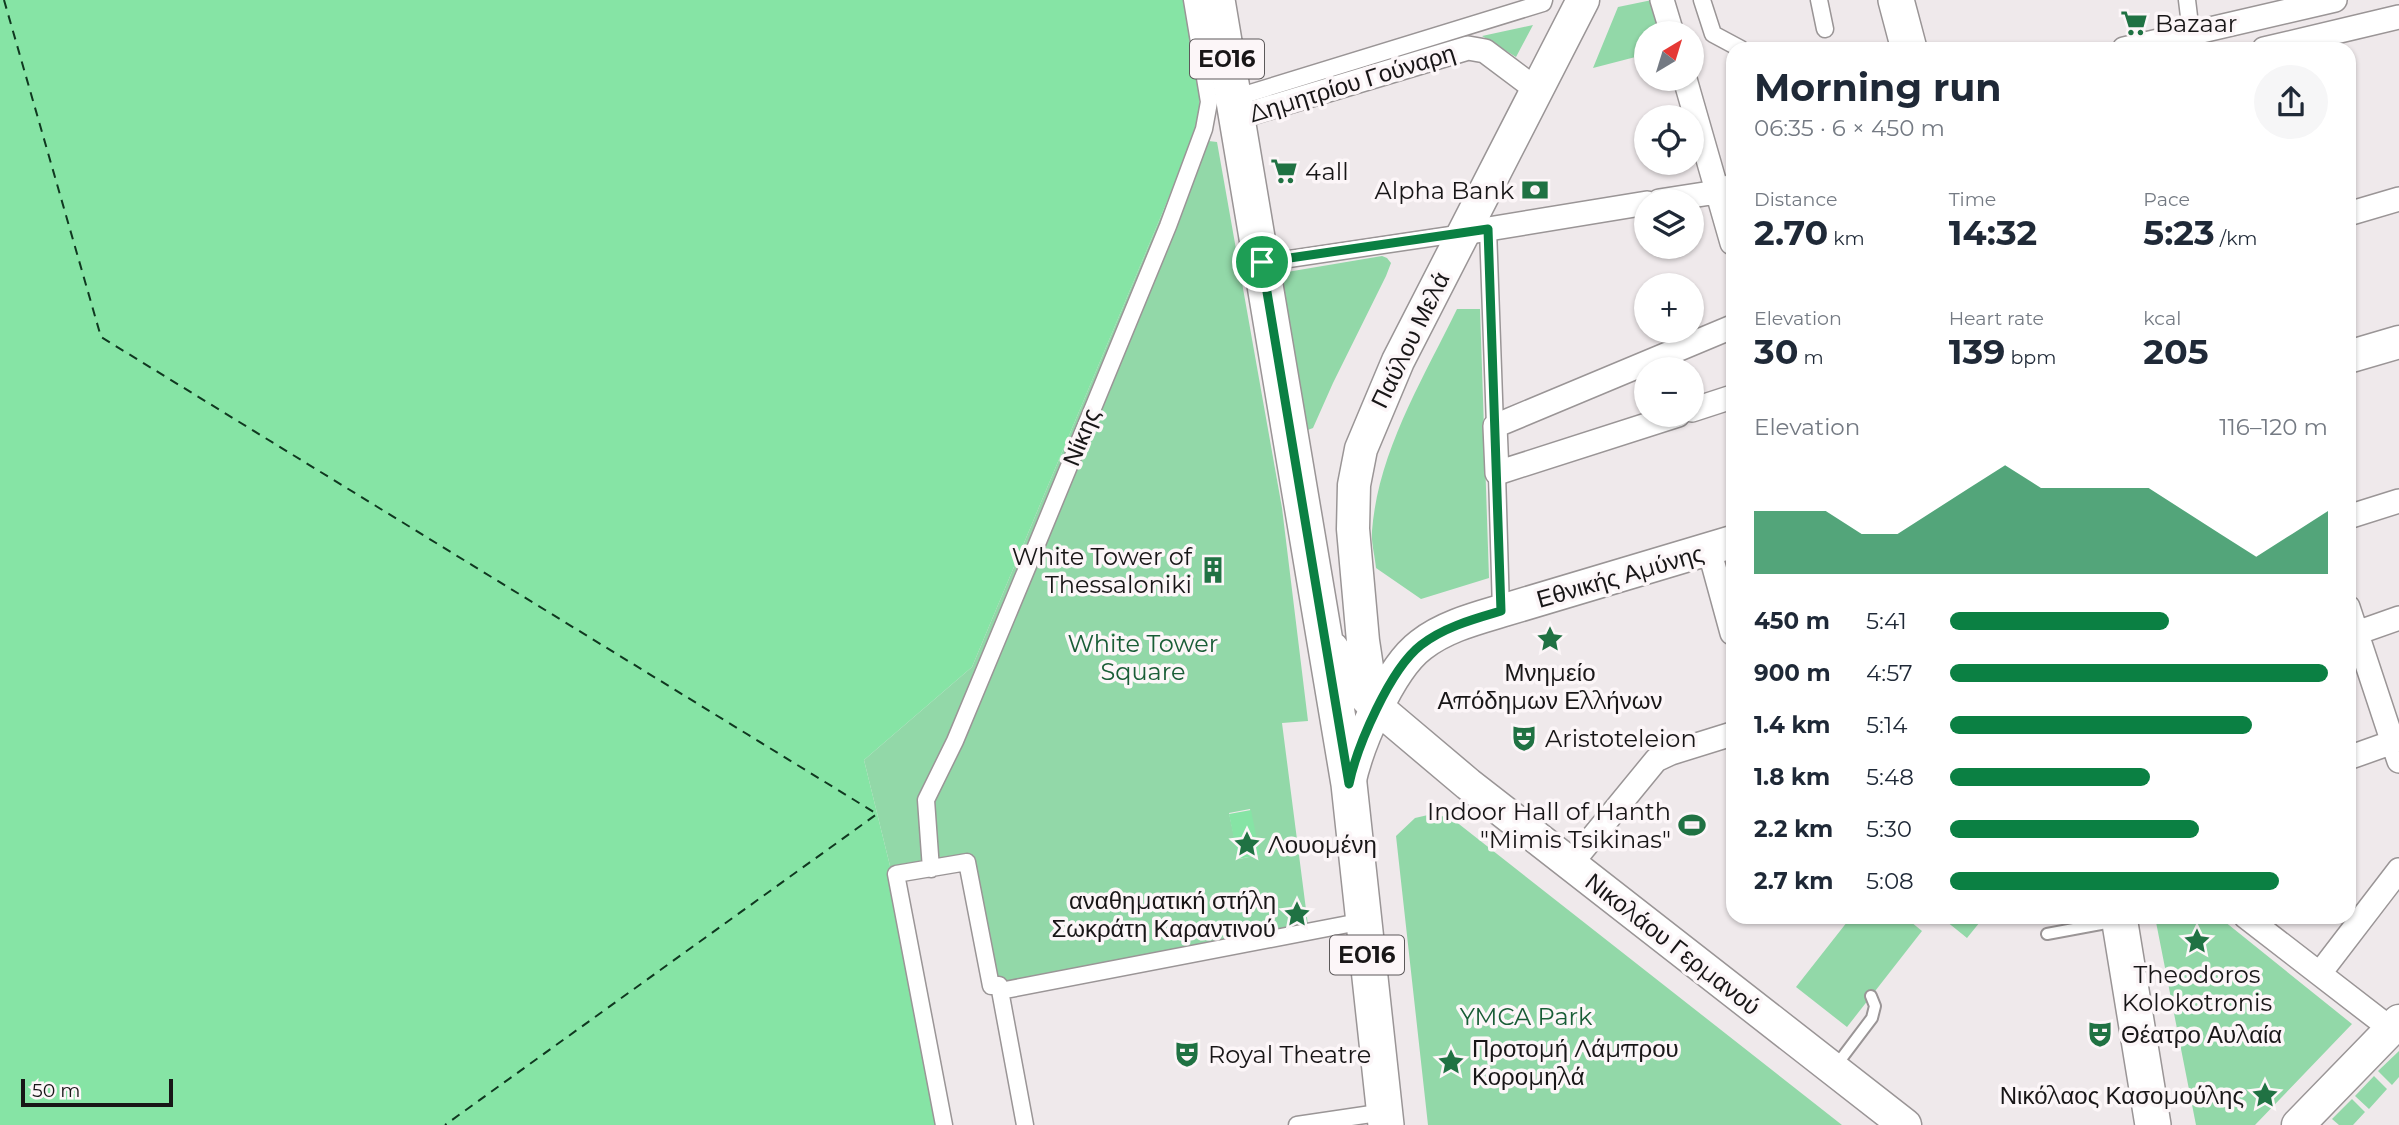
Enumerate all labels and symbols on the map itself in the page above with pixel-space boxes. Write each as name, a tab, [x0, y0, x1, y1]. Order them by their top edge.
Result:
supermarket icon: Bazaar	[2119, 8, 2149, 38]
place label: Bazaar	[2155, 9, 2237, 38]
north arrow	[1634, 21, 1704, 91]
street label: Δημητρίου Γούναρη	[1245, 38, 1459, 128]
road number: ΕΟ16	[1190, 40, 1264, 78]
supermarket icon: 4all	[1269, 156, 1299, 186]
place label: 4all	[1305, 157, 1349, 186]
bank icon: Alpha Bank	[1520, 175, 1550, 205]
place label: Alpha Bank	[1375, 176, 1515, 205]
pin	[1232, 232, 1292, 292]
street label: Παύλου Μελά	[1365, 267, 1455, 413]
street label: Νίκης	[1056, 404, 1106, 470]
street label: Εθνικής Αμύνης	[1533, 538, 1707, 614]
place label: White Tower of Thessaloniki	[1012, 542, 1193, 599]
building icon: White Tower of Thessaloniki	[1198, 555, 1228, 585]
place icon: Μνημείο Απόδημων Ελλήνων	[1535, 624, 1565, 654]
park label: White Tower Square	[1068, 629, 1218, 686]
place label: Μνημείο Απόδημων Ελλήνων	[1438, 658, 1662, 715]
theatre icon: Aristoteleion	[1509, 723, 1539, 753]
place label: Aristoteleion	[1545, 724, 1697, 753]
place label: Indoor Hall of Hanth "Mimis Tsikinas"	[1427, 797, 1671, 854]
sports icon: Indoor Hall of Hanth "Mimis Tsikinas"	[1677, 810, 1707, 840]
place icon: Λουομένη	[1232, 829, 1262, 859]
place label: Λουομένη	[1268, 830, 1377, 859]
street label: Νικολάου Γερμανού	[1580, 867, 1766, 1021]
place label: αναθηματική στήλη Σωκράτη Καραντινού	[1051, 886, 1276, 943]
place icon: αναθηματική στήλη Σωκράτη Καραντινού	[1282, 899, 1312, 929]
place icon: Theodoros Kolokotronis	[2182, 926, 2212, 956]
road number: ΕΟ16	[1330, 936, 1404, 974]
place label: Theodoros Kolokotronis	[2122, 960, 2272, 1017]
park label: YMCA Park	[1460, 1002, 1593, 1031]
theatre icon: Θέατρο Αυλαία	[2085, 1019, 2115, 1049]
place label: Θέατρο Αυλαία	[2121, 1020, 2282, 1049]
place label: Προτομή Λάμπρου Κορομηλά	[1472, 1034, 1679, 1091]
theatre icon: Royal Theatre	[1172, 1039, 1202, 1069]
place label: Royal Theatre	[1208, 1040, 1371, 1069]
place icon: Προτομή Λάμπρου Κορομηλά	[1436, 1047, 1466, 1077]
scale bar	[21, 1076, 173, 1108]
place icon: Νικόλαος Κασομούλης	[2250, 1080, 2280, 1110]
place label: Νικόλαος Κασομούλης	[2000, 1081, 2244, 1110]

